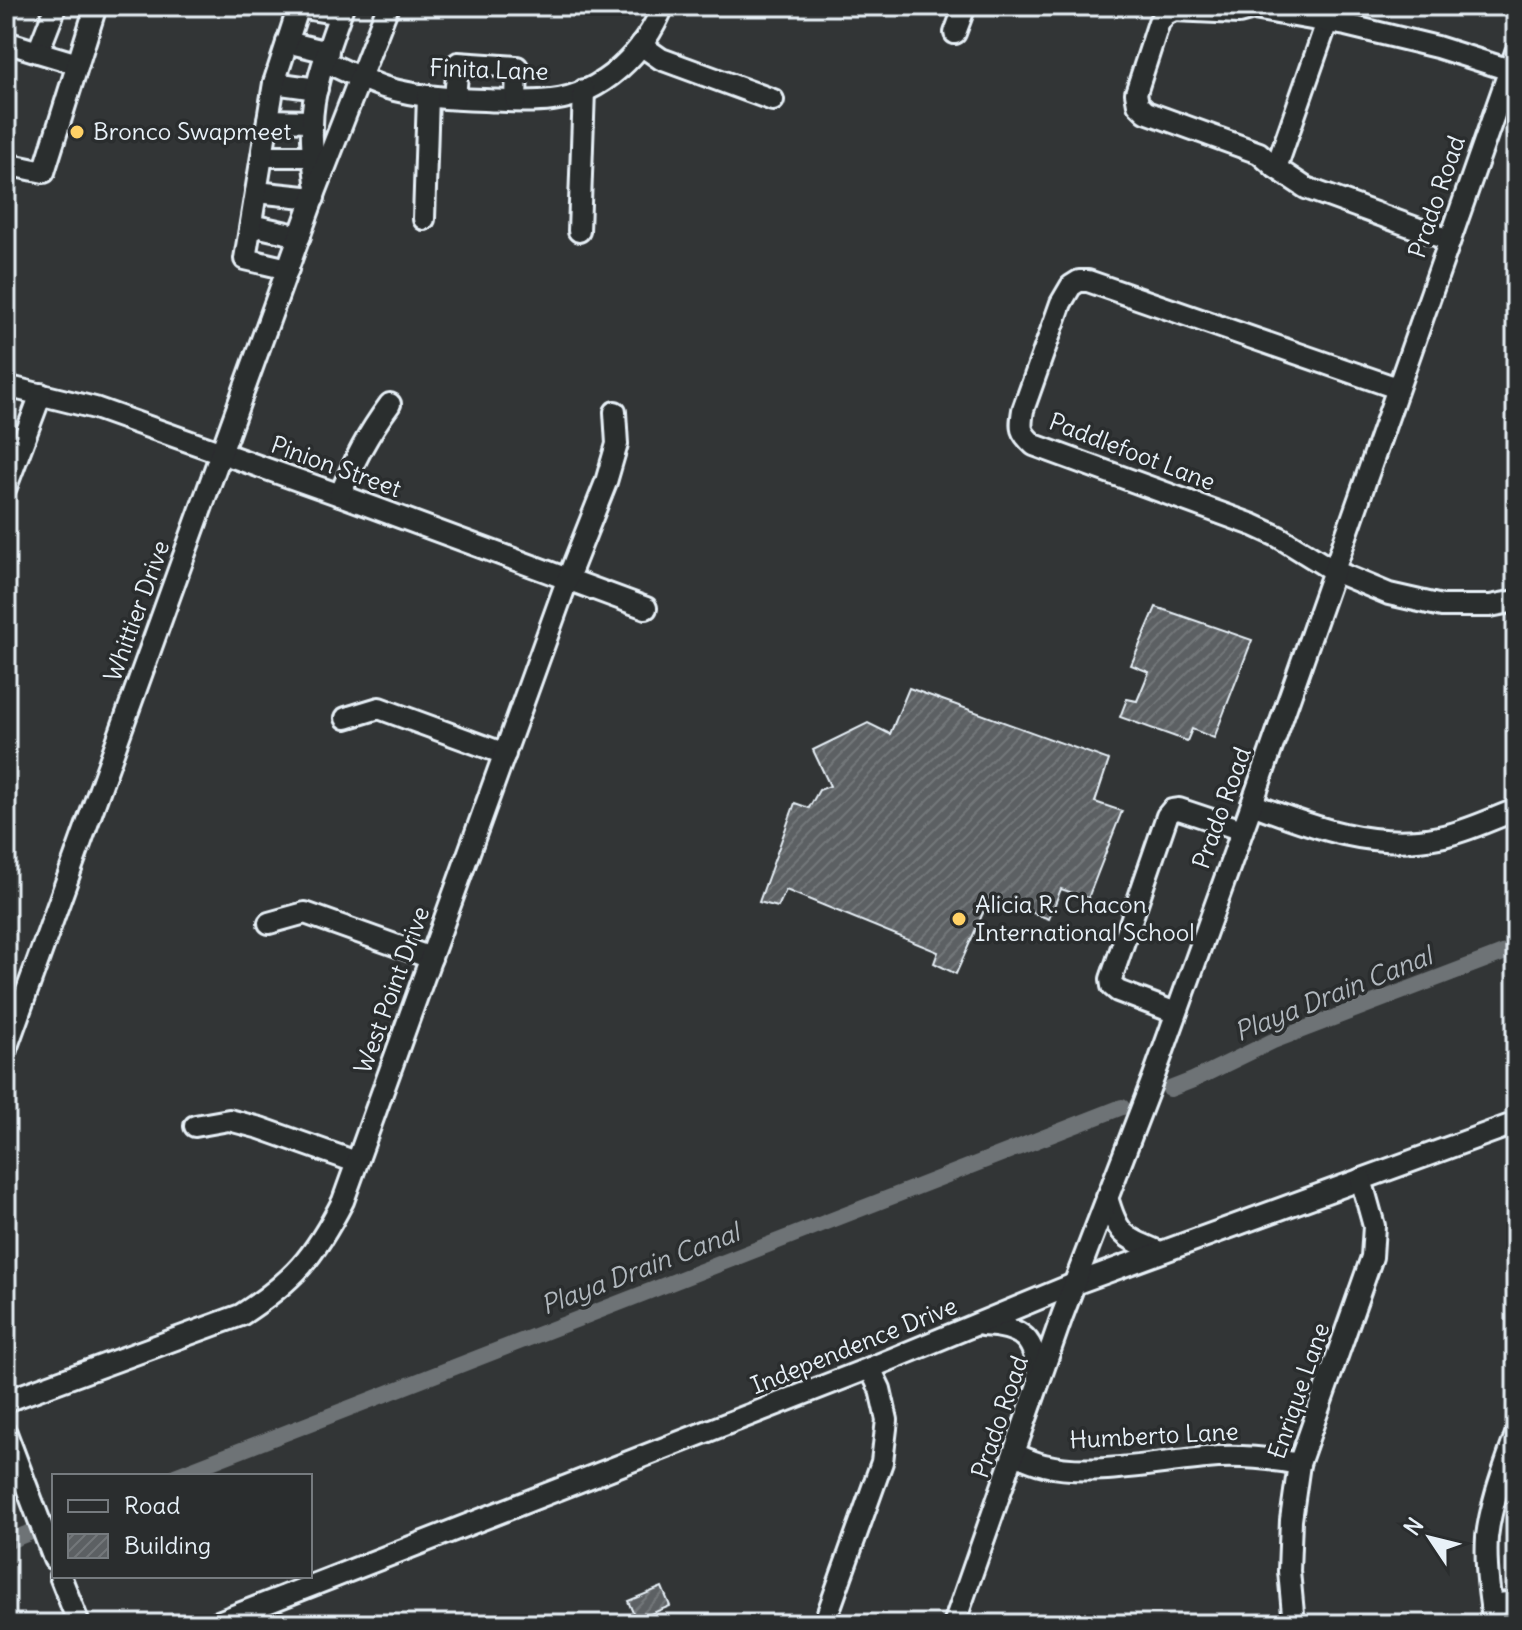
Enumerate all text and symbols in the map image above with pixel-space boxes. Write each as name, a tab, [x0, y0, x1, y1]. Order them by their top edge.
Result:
street label: Finita Lane	[429, 52, 549, 86]
place label: Bronco Swapmeet	[93, 116, 291, 146]
marker: Bronco Swapmeet	[68, 123, 86, 141]
street label: Prado Road	[1401, 132, 1471, 262]
street label: Paddlefoot Lane	[1045, 406, 1220, 497]
street label: Pinion Street	[267, 429, 405, 503]
street label: Whittier Drive	[97, 536, 175, 685]
street label: Prado Road	[1185, 743, 1257, 873]
place label: Alicia R. Chacon International School	[975, 889, 1195, 947]
street label: West Point Drive	[347, 902, 435, 1077]
marker: Alicia R. Chacon International School	[950, 910, 968, 928]
water label: Playa Drain Canal	[1229, 938, 1439, 1048]
water label: Playa Drain Canal	[536, 1214, 747, 1322]
street label: Independence Drive	[746, 1290, 961, 1400]
street label: Enrique Lane	[1261, 1319, 1335, 1463]
street label: Prado Road	[964, 1352, 1034, 1482]
street label: Humberto Lane	[1069, 1416, 1239, 1454]
legend	[52, 1474, 312, 1578]
text: Road	[124, 1490, 180, 1520]
north arrow	[1390, 1498, 1470, 1578]
text: N	[1398, 1512, 1429, 1541]
text: Building	[124, 1530, 211, 1560]

